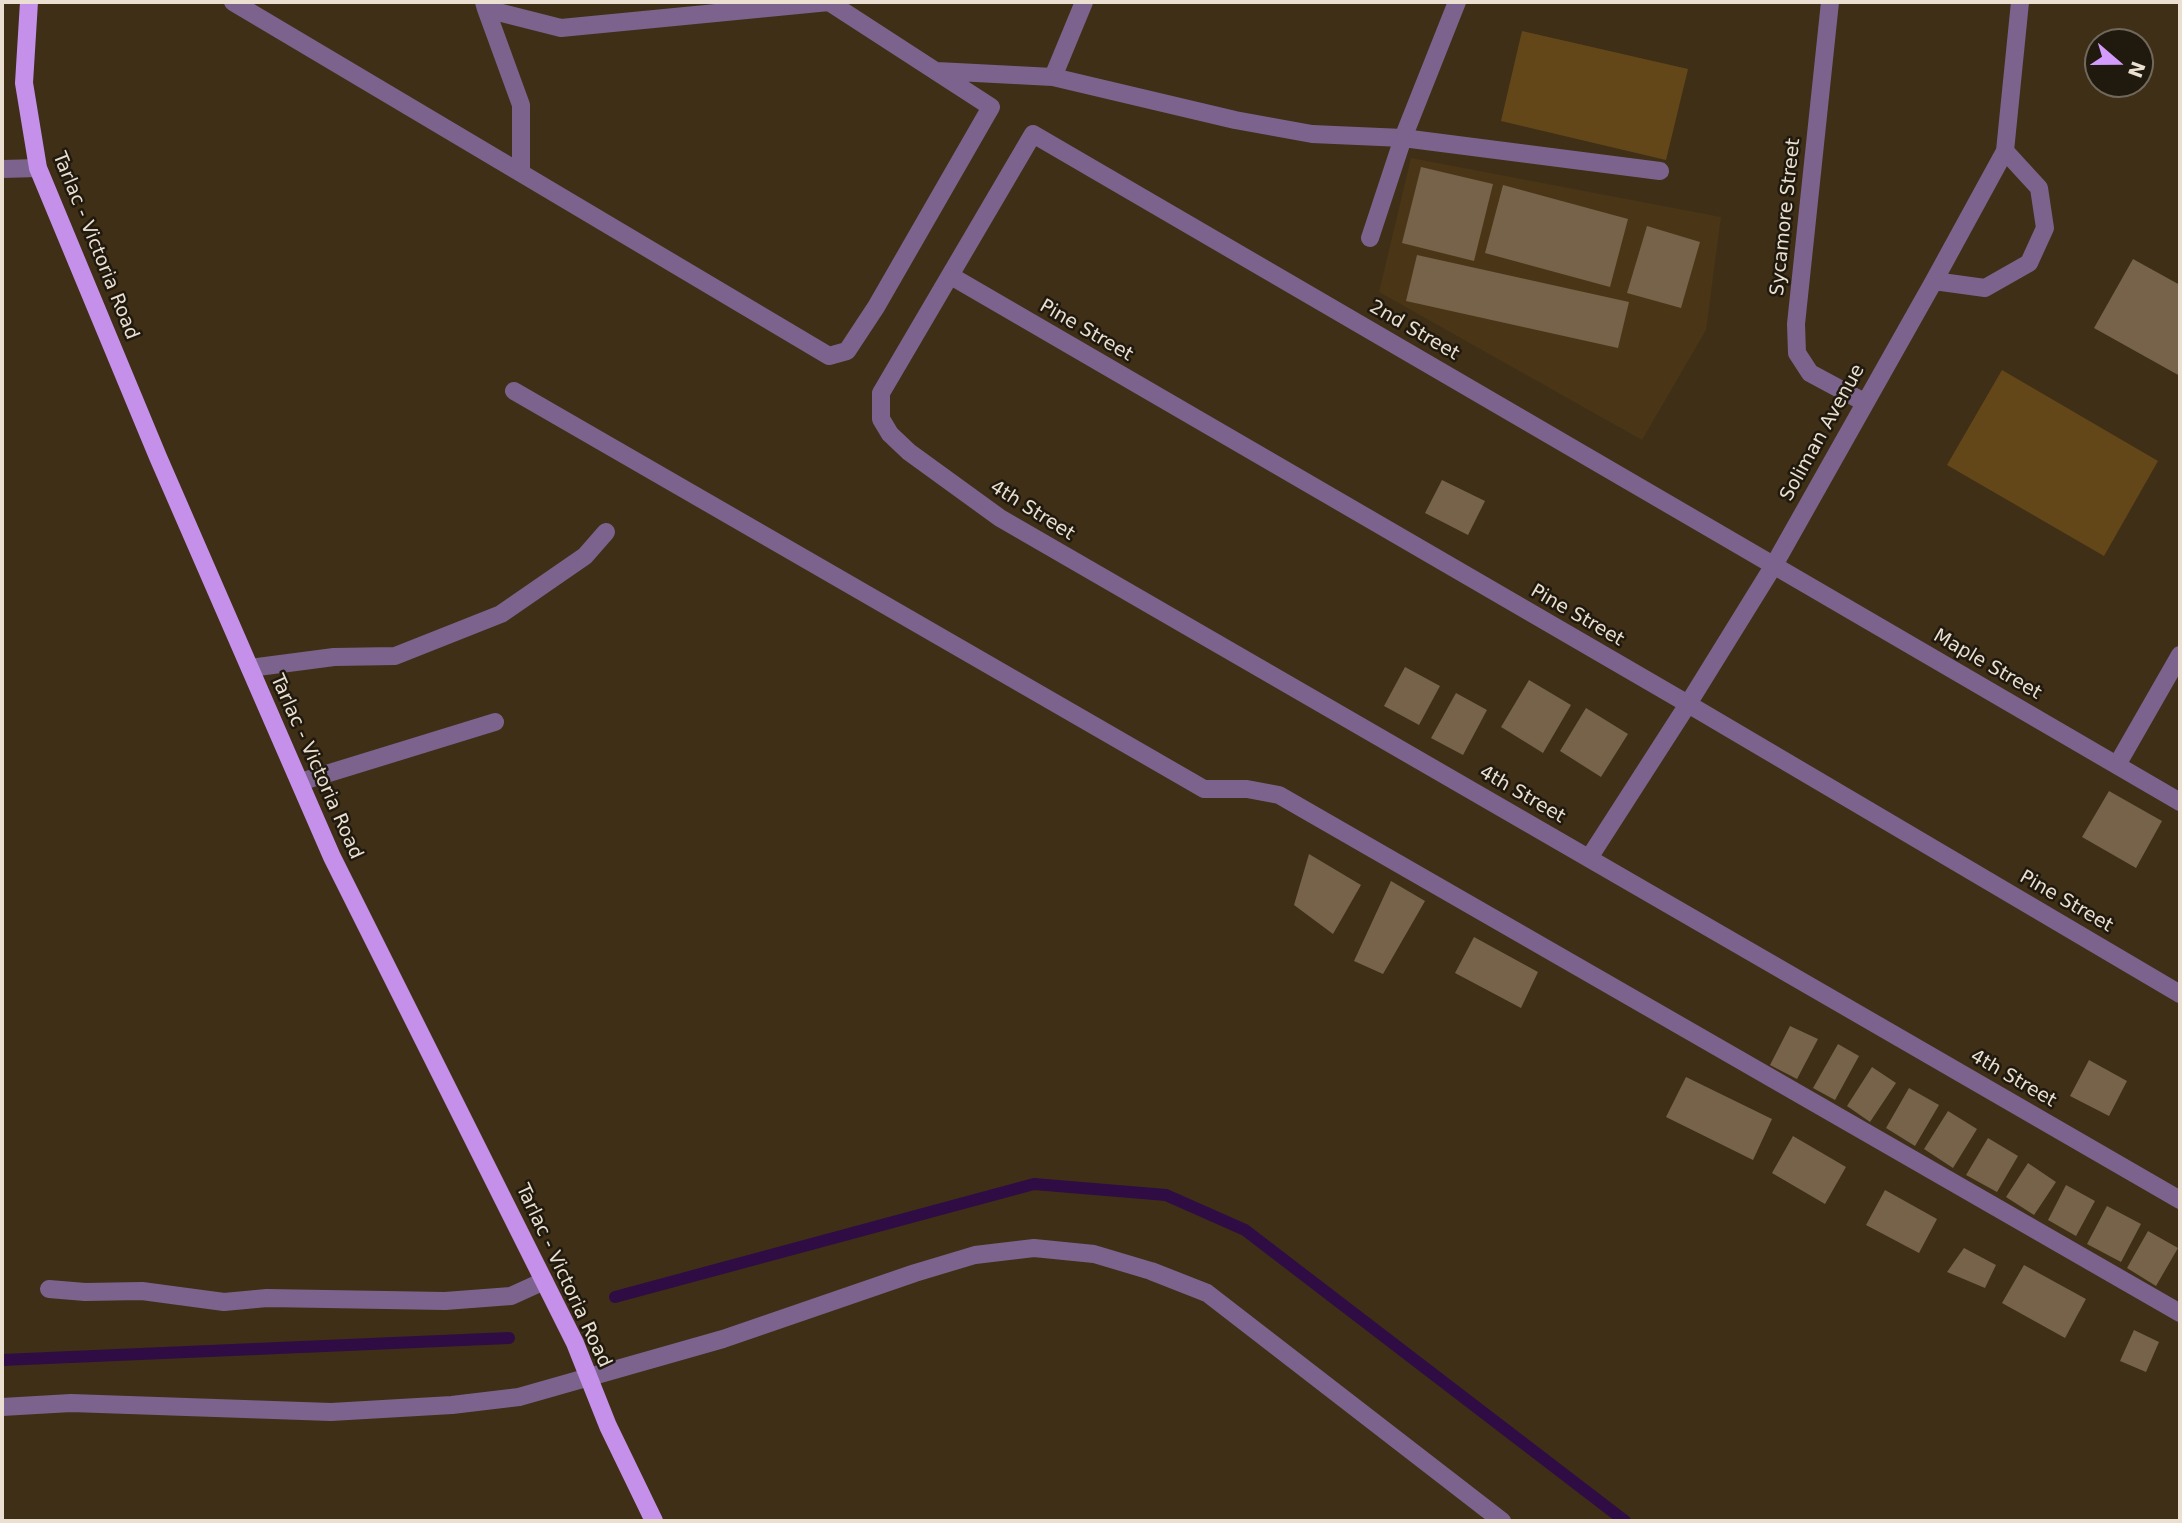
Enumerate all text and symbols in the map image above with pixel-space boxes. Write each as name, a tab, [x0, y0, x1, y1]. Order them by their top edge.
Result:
north arrow	[2084, 28, 2154, 98]
text: N	[2124, 58, 2150, 81]
street label: Sycamore Street	[1766, 137, 1806, 297]
street label: Tarlac - Victoria Road	[47, 149, 143, 343]
street label: Pine Street	[1035, 295, 1137, 367]
street label: 2nd Street	[1365, 296, 1463, 366]
street label: Soliman Avenue	[1776, 361, 1870, 505]
street label: 4th Street	[986, 476, 1078, 546]
street label: Pine Street	[1526, 580, 1628, 652]
street label: Maple Street	[1929, 625, 2045, 705]
street label: Tarlac - Victoria Road	[265, 671, 367, 863]
street label: 4th Street	[1475, 761, 1569, 829]
street label: Pine Street	[2015, 866, 2117, 938]
street label: 4th Street	[1966, 1045, 2060, 1113]
street label: Tarlac - Victoria Road	[510, 1181, 616, 1371]

